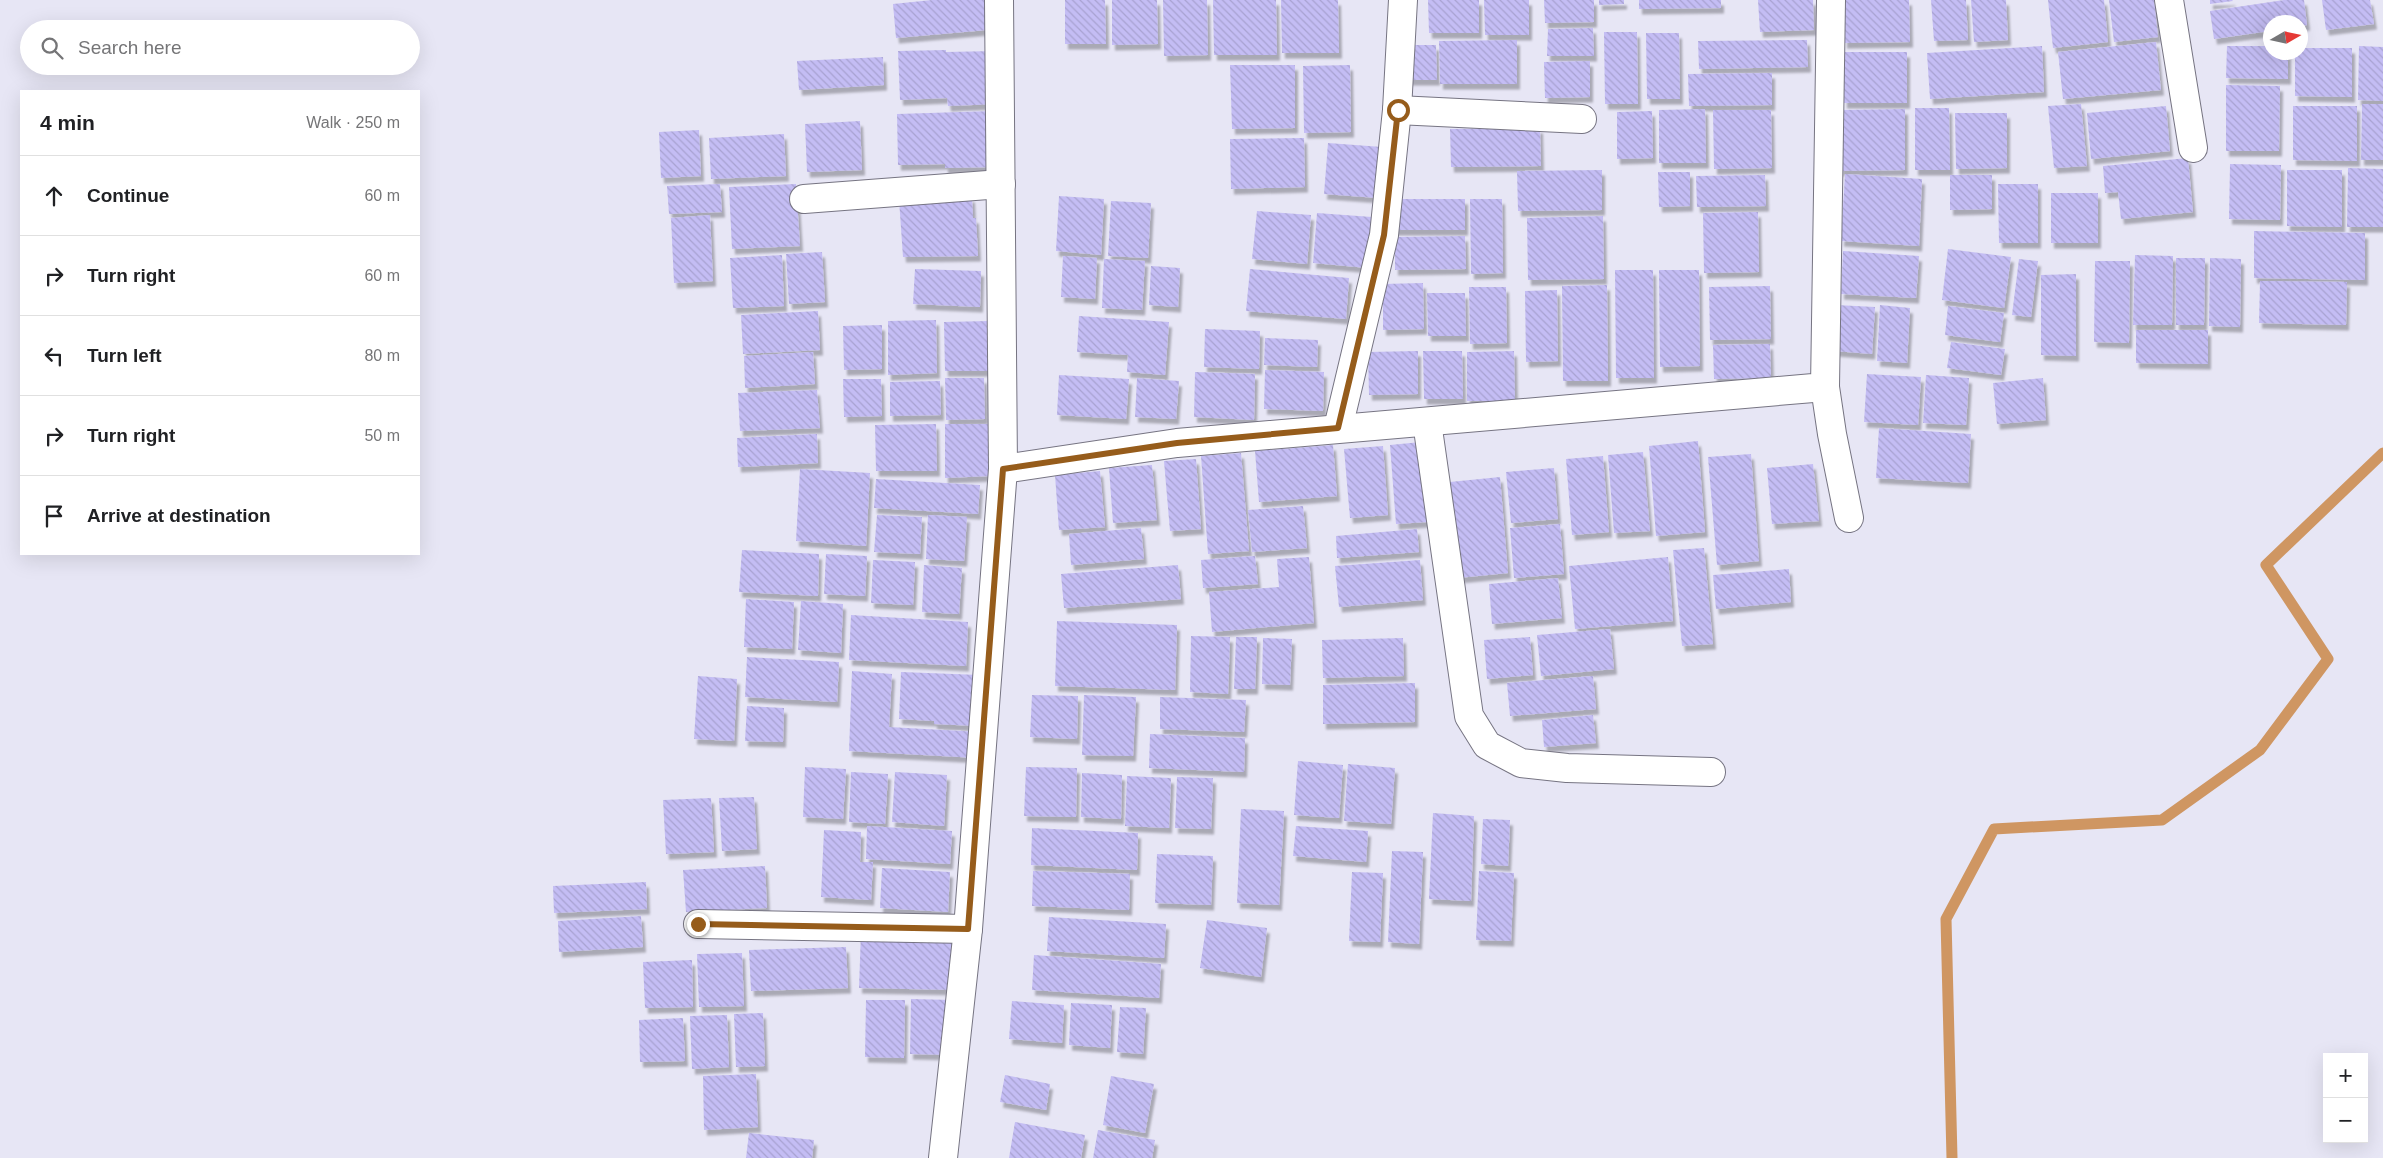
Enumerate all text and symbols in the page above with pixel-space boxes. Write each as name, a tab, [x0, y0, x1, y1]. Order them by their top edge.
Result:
north arrow	[2263, 15, 2308, 60]
search box	[20, 20, 420, 75]
icon: search	[38, 34, 66, 62]
text: Search here	[78, 37, 182, 58]
route start	[1387, 99, 1410, 122]
text: 4 min	[40, 111, 95, 134]
text: Walk · 250 m	[306, 114, 400, 131]
icon: ahead	[40, 182, 68, 210]
text: Continue	[87, 185, 169, 206]
text: 60 m	[364, 187, 400, 204]
icon: right	[40, 262, 68, 290]
text: Turn right	[87, 265, 175, 286]
text: 60 m	[364, 267, 400, 284]
icon: left	[40, 342, 68, 370]
text: Turn left	[87, 345, 162, 366]
text: 80 m	[364, 347, 400, 364]
icon: right	[40, 422, 68, 450]
text: Turn right	[87, 425, 175, 446]
text: 50 m	[364, 427, 400, 444]
icon: arrive	[40, 502, 68, 530]
text: Arrive at destination	[87, 505, 271, 526]
route end	[687, 913, 710, 936]
map controls	[2323, 1053, 2368, 1143]
button: +	[2323, 1053, 2368, 1098]
button: −	[2323, 1098, 2368, 1143]

